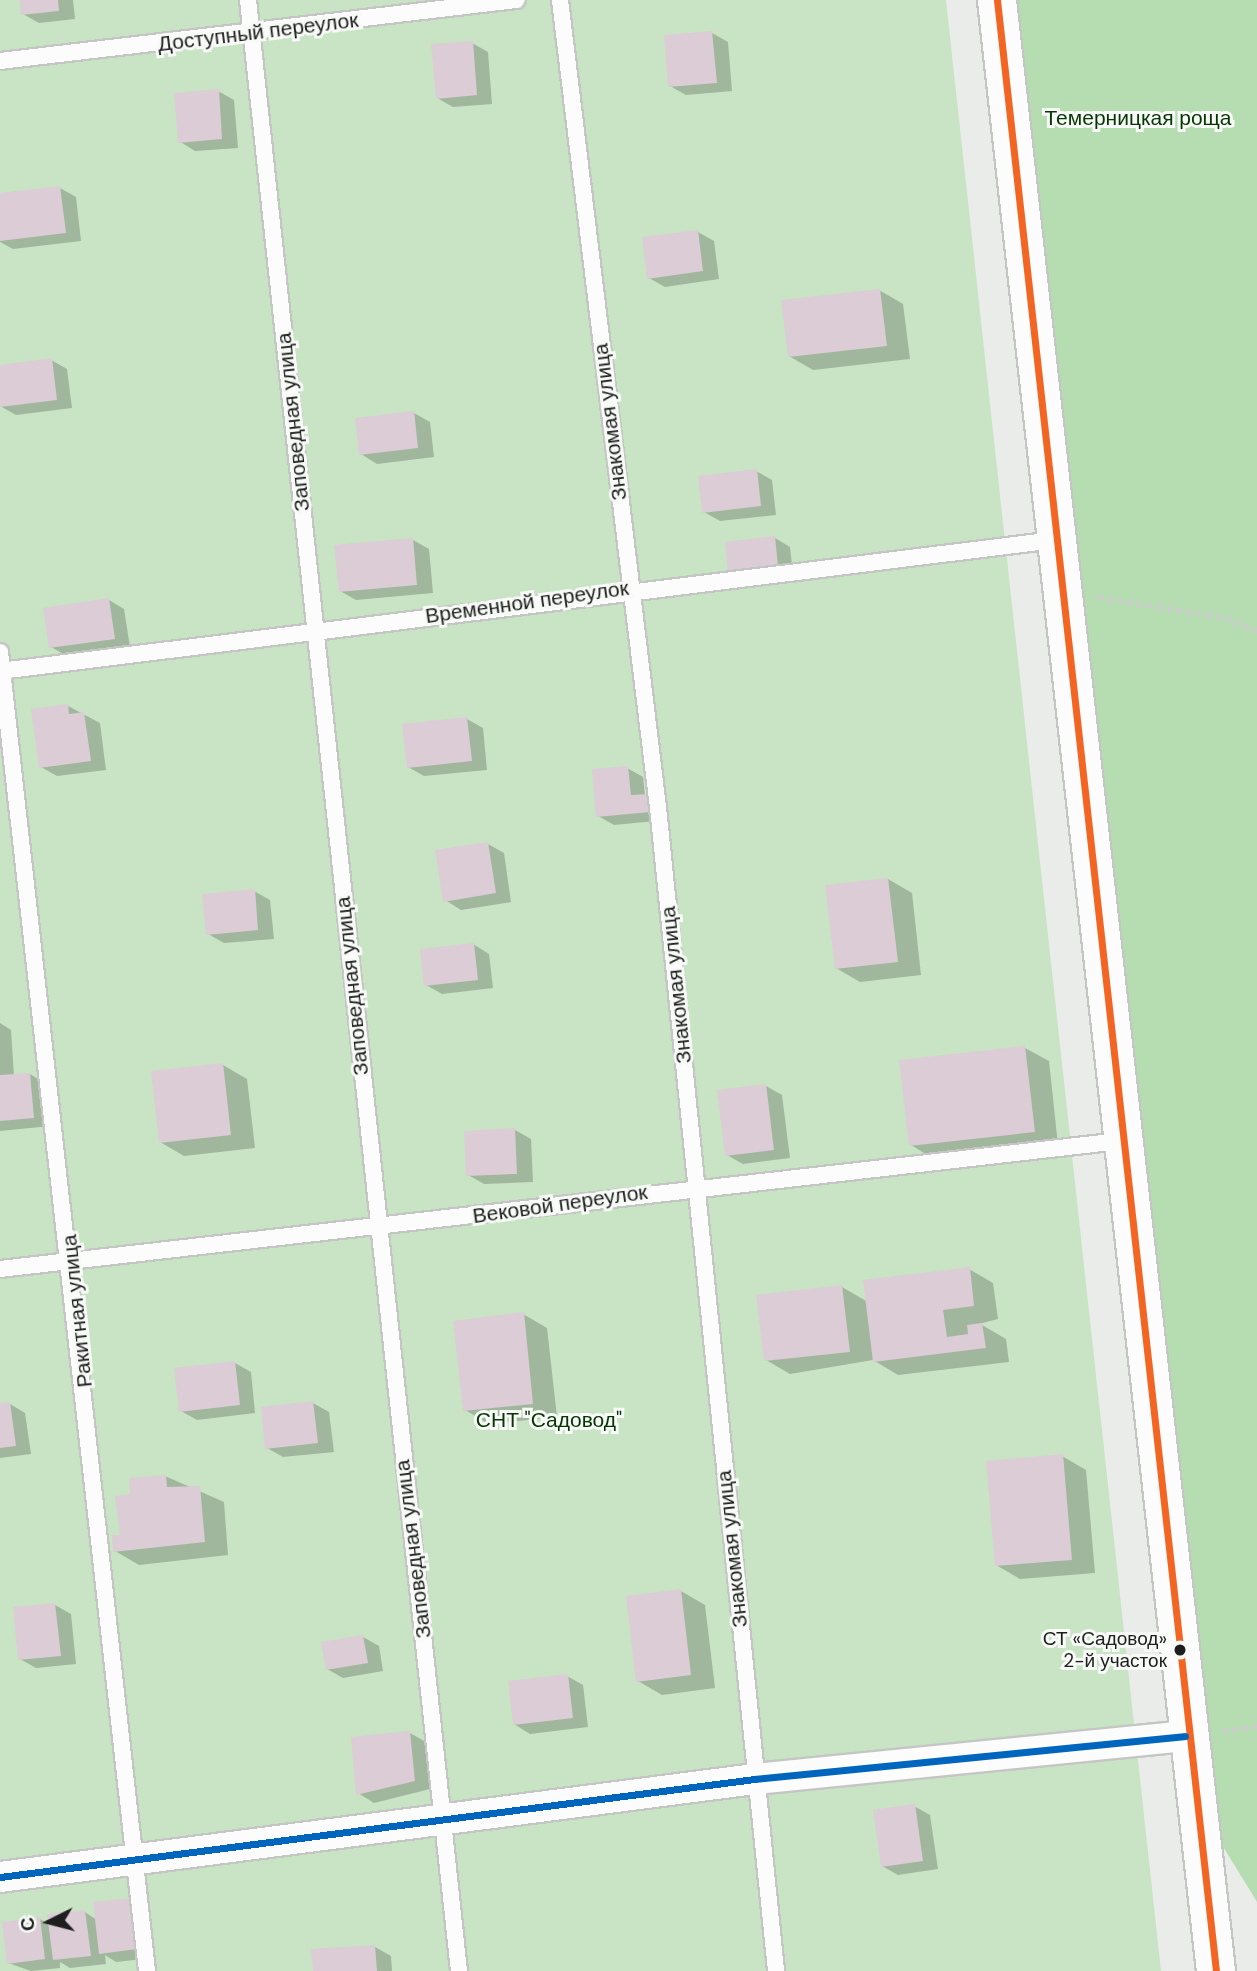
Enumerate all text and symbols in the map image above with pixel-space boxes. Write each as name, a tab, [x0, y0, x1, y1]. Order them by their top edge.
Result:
street label: Доступный переулок	[156, 7, 360, 57]
park label: Темерницкая роща	[1044, 105, 1232, 131]
street label: Заповедная улица	[271, 331, 315, 513]
street label: Знакомая улица	[588, 342, 632, 502]
street label: Временной переулок	[424, 575, 630, 629]
street label: Заповедная улица	[330, 895, 374, 1077]
street label: Знакомая улица	[655, 905, 697, 1065]
street label: Вековой переулок	[471, 1179, 649, 1229]
street label: Ракитная улица	[56, 1233, 98, 1389]
park label: СНТ "Садовод"	[476, 1407, 622, 1433]
street label: Заповедная улица	[390, 1458, 436, 1640]
street label: Знакомая улица	[711, 1469, 753, 1629]
place label: СТ «Садовод» 2-й участок	[1043, 1628, 1167, 1672]
marker: СТ «Садовод» 2-й участок	[1173, 1643, 1187, 1657]
north arrow	[14, 1887, 84, 1957]
text: С	[14, 1916, 41, 1932]

